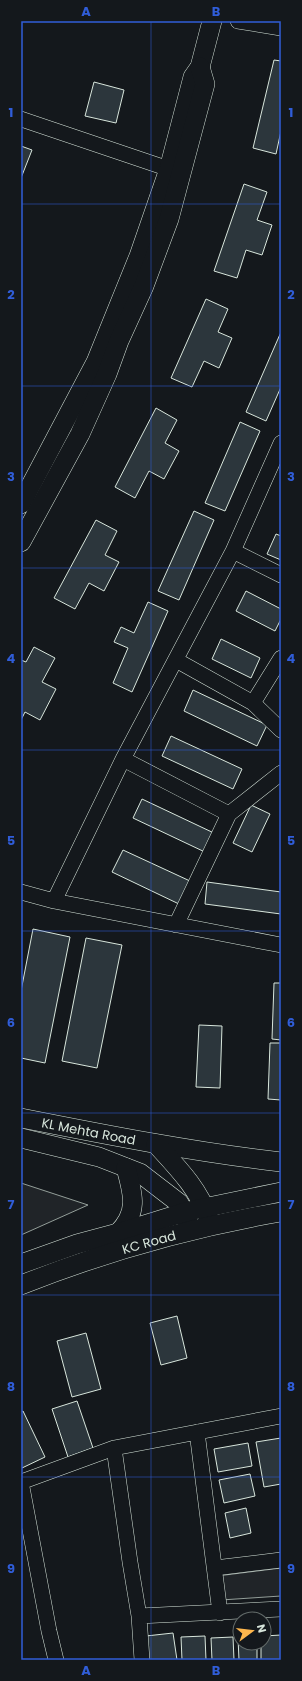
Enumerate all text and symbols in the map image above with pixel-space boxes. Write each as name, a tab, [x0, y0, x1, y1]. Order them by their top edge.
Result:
text: A	[81, 2, 91, 21]
text: B	[212, 2, 221, 21]
text: 1	[9, 103, 13, 122]
text: 1	[289, 103, 293, 122]
text: 2	[7, 285, 15, 304]
text: 2	[287, 285, 295, 304]
text: 3	[7, 467, 15, 486]
text: 3	[287, 467, 295, 486]
text: 4	[7, 649, 16, 668]
text: 4	[287, 649, 296, 668]
text: 5	[7, 831, 15, 850]
text: 5	[287, 831, 295, 850]
text: 6	[7, 1013, 15, 1032]
text: 6	[287, 1013, 295, 1032]
street label: KL Mehta Road	[40, 1113, 137, 1150]
text: 7	[8, 1195, 15, 1214]
text: 7	[288, 1195, 295, 1214]
street label: KC Road	[120, 1226, 178, 1259]
text: 8	[7, 1377, 15, 1396]
text: 8	[287, 1377, 295, 1396]
text: 9	[7, 1559, 15, 1578]
text: 9	[287, 1559, 295, 1578]
north arrow	[232, 1611, 272, 1651]
text: N	[253, 1622, 270, 1634]
text: A	[81, 1661, 91, 1680]
text: B	[212, 1661, 221, 1680]

